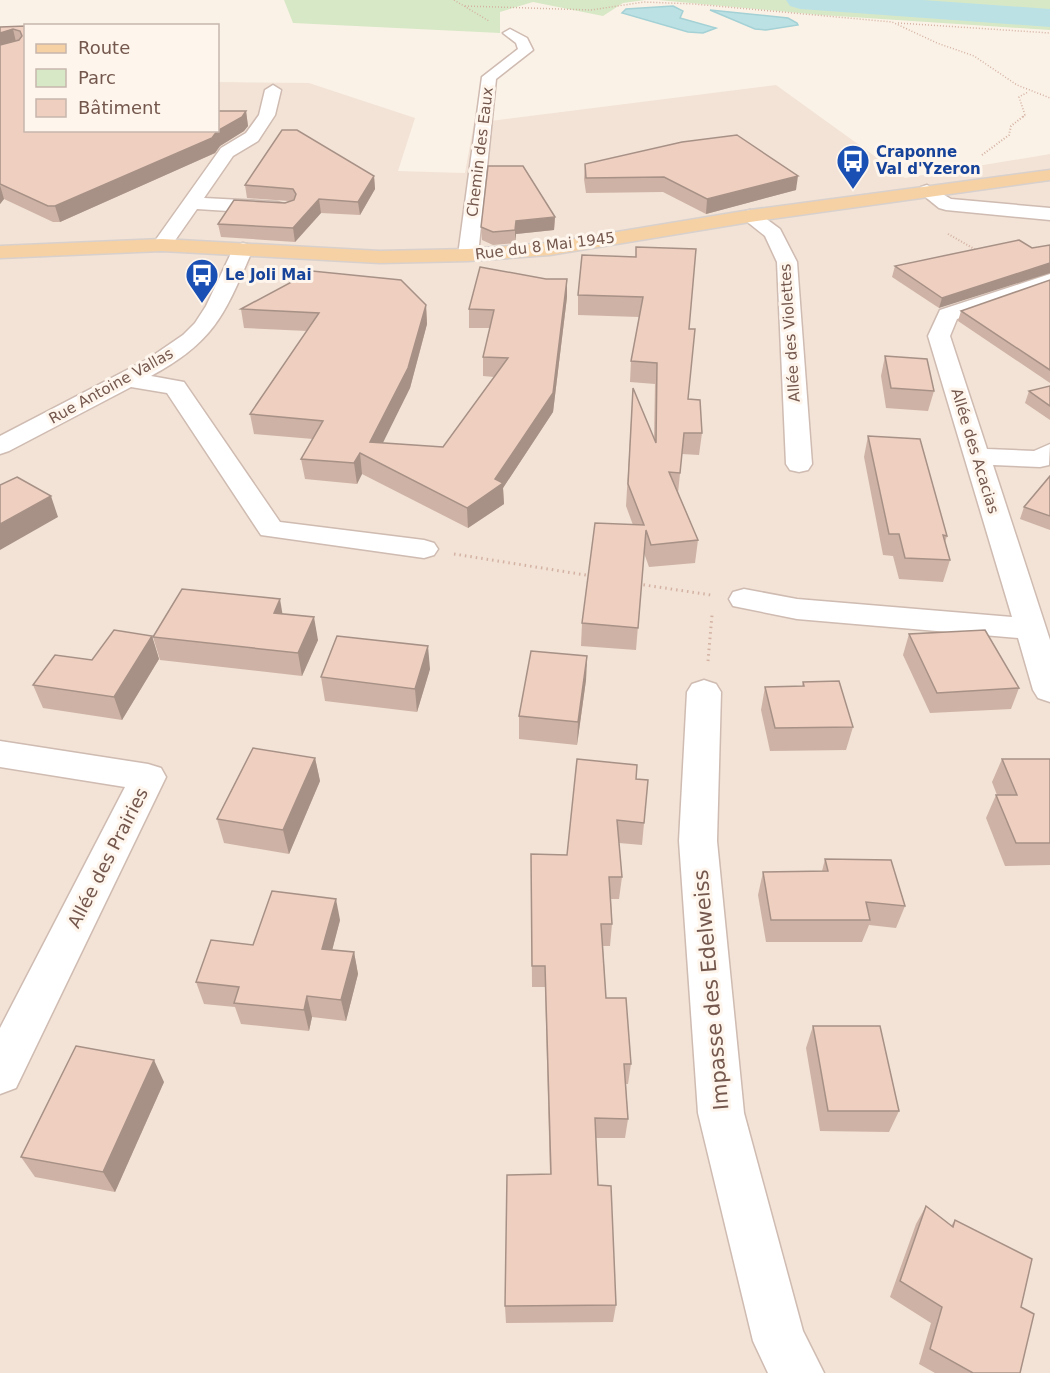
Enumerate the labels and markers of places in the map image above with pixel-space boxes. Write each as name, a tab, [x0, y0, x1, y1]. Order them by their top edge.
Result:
bus stop icon: Craponne Val d'Yzeron	[835, 143, 871, 190]
place label: Craponne Val d'Yzeron	[876, 143, 981, 178]
bus stop icon: Le Joli Mai	[184, 257, 220, 304]
place label: Le Joli Mai	[225, 266, 312, 284]

